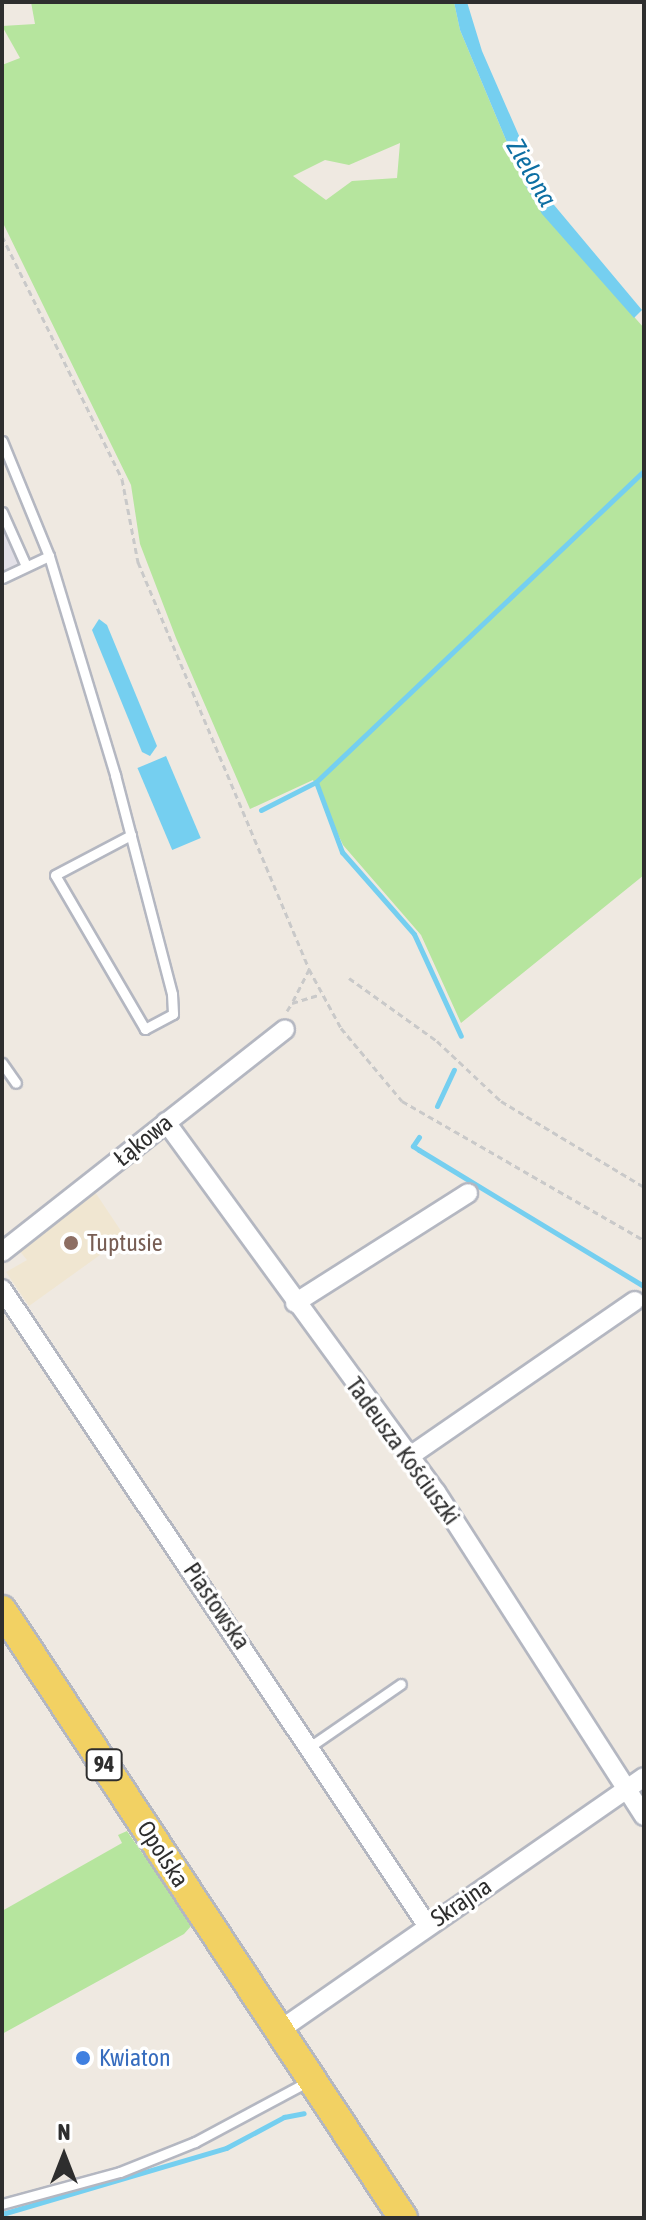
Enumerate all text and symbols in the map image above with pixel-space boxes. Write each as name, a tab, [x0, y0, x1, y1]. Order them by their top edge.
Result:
water label: Zielona	[499, 134, 563, 212]
street label: Łąkowa	[108, 1108, 178, 1172]
place label: Tuptusie	[87, 1229, 163, 1257]
marker: Tuptusie	[62, 1234, 80, 1252]
street label: Tadeusza Kościuszki	[340, 1372, 466, 1530]
street label: Piastowska	[177, 1557, 257, 1655]
road number: 94	[84, 1747, 124, 1783]
street label: Opolska	[131, 1815, 195, 1893]
street label: Skrajna	[425, 1871, 497, 1933]
place label: Kwiaton	[99, 2044, 171, 2072]
marker: Kwiaton	[74, 2049, 92, 2067]
north arrow	[24, 2116, 104, 2196]
text: N	[58, 2119, 70, 2145]

